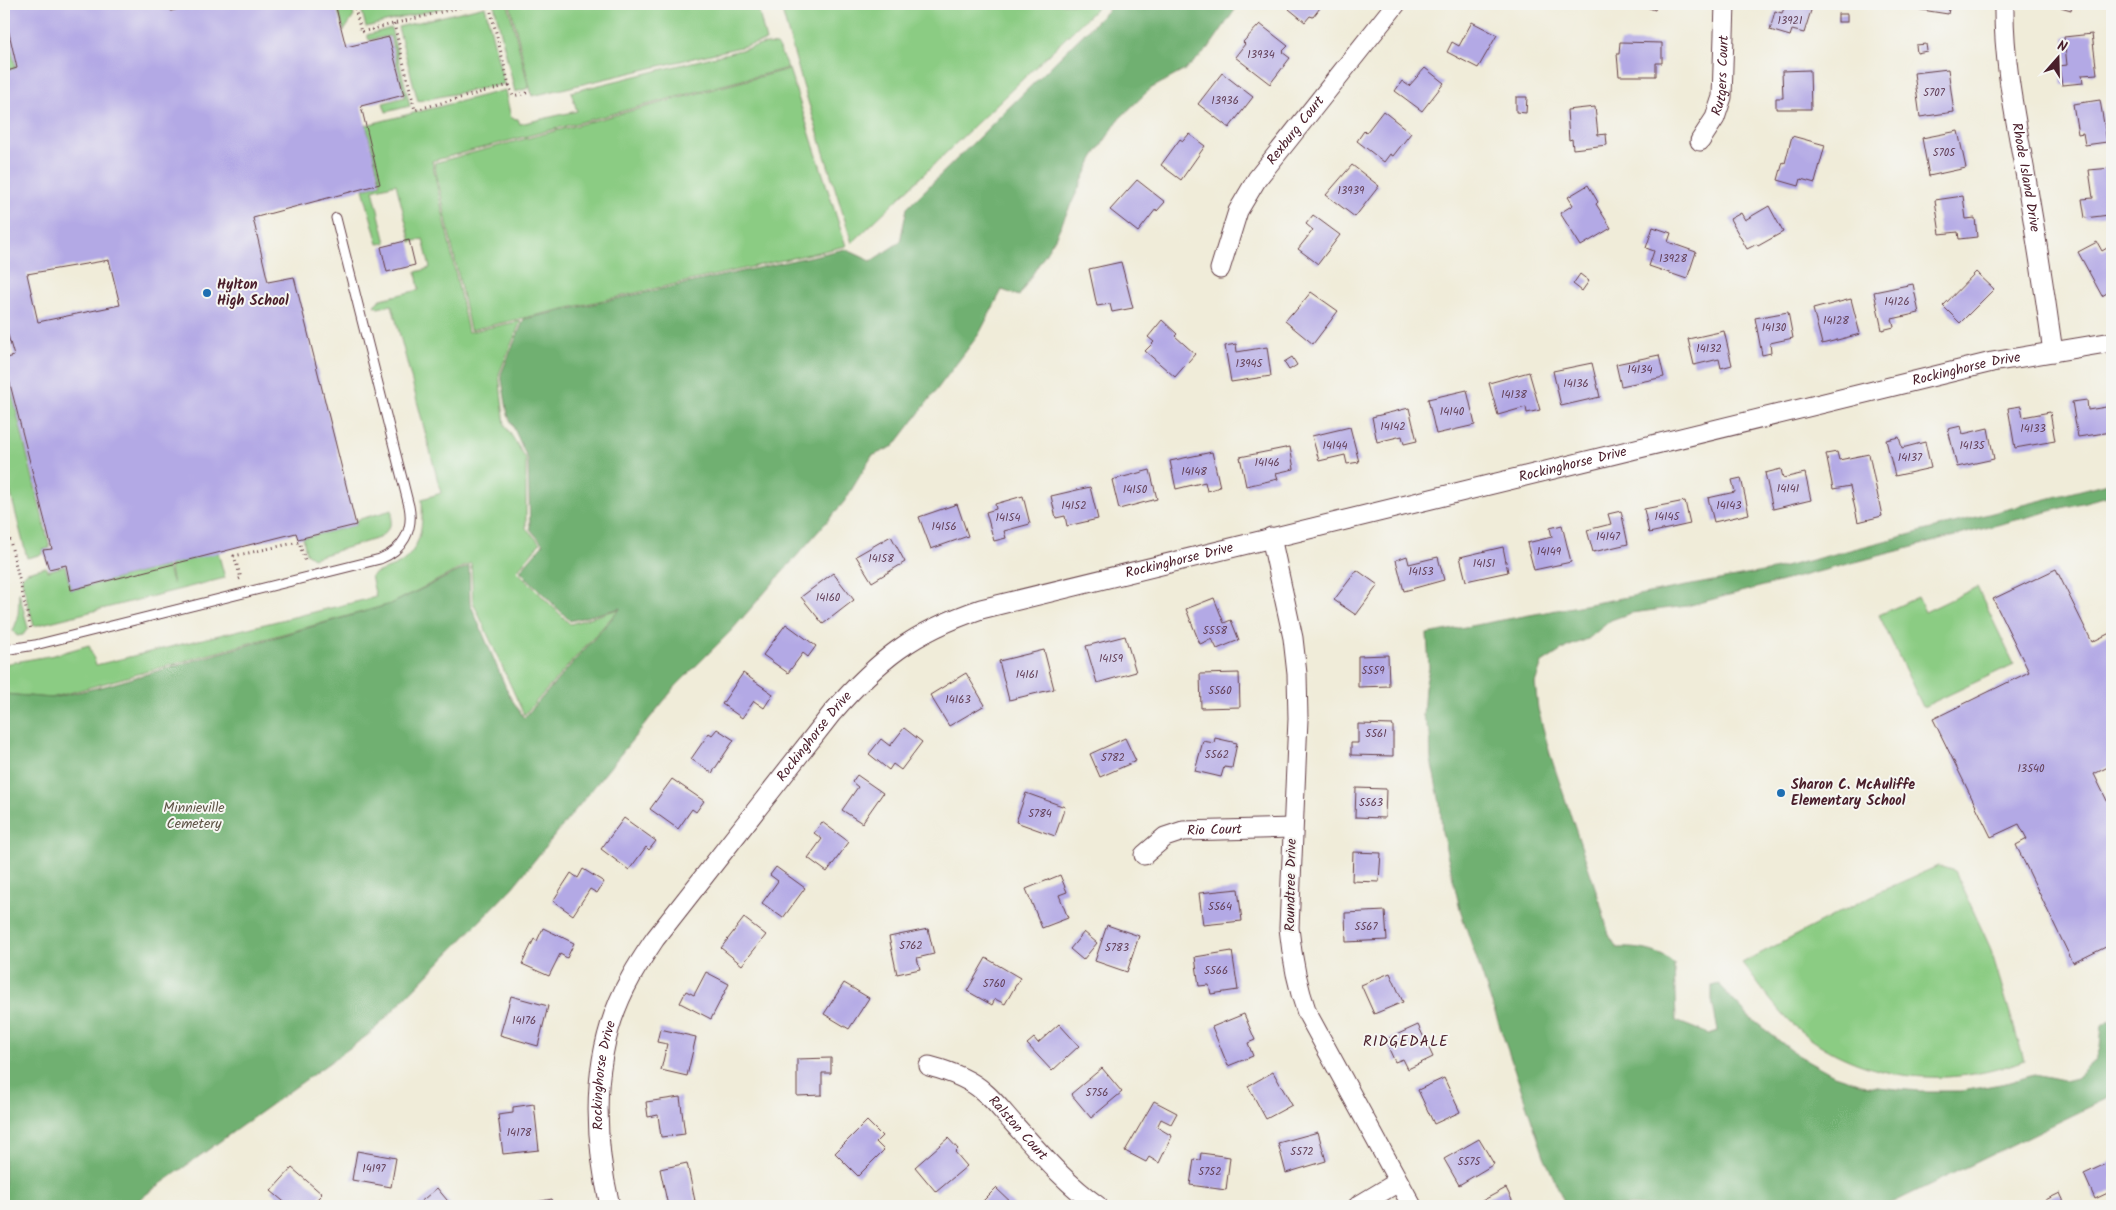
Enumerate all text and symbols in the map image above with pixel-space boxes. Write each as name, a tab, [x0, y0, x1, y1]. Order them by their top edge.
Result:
house number: 13921	[1778, 12, 1802, 30]
north arrow	[2034, 32, 2084, 82]
street label: Rutgers Court	[1706, 34, 1735, 119]
text: N	[2054, 35, 2070, 59]
house number: 13934	[1247, 46, 1275, 64]
house number: 5707	[1923, 84, 1946, 102]
street label: Rexburg Court	[1261, 91, 1330, 170]
house number: 13936	[1211, 92, 1239, 110]
street label: Rhode Island Drive	[2005, 121, 2046, 234]
house number: 5705	[1933, 144, 1956, 162]
house number: 13939	[1338, 182, 1365, 200]
house number: 13928	[1659, 250, 1687, 268]
place label: Hylton High School	[217, 274, 289, 312]
marker: Hylton High School	[201, 287, 213, 299]
house number: 14126	[1884, 293, 1910, 311]
house number: 14128	[1823, 312, 1849, 330]
house number: 14130	[1762, 319, 1787, 337]
house number: 14132	[1696, 340, 1722, 358]
street label: Rockinghorse Drive	[1910, 346, 2023, 392]
house number: 13945	[1235, 355, 1264, 373]
house number: 14134	[1627, 361, 1653, 379]
house number: 14136	[1563, 375, 1589, 393]
house number: 14138	[1501, 386, 1527, 404]
house number: 14140	[1440, 403, 1465, 421]
house number: 14142	[1380, 418, 1406, 436]
house number: 14133	[2020, 420, 2046, 438]
house number: 14144	[1322, 437, 1348, 455]
house number: 14135	[1959, 437, 1986, 455]
street label: Rockinghorse Drive	[1516, 440, 1630, 488]
house number: 14137	[1898, 449, 1923, 467]
house number: 14146	[1254, 454, 1280, 472]
house number: 14148	[1181, 463, 1207, 481]
house number: 14141	[1777, 480, 1799, 498]
house number: 14150	[1123, 481, 1148, 499]
house number: 14152	[1061, 497, 1087, 515]
house number: 14143	[1716, 497, 1742, 515]
house number: 14145	[1655, 508, 1681, 526]
house number: 14154	[996, 509, 1020, 527]
house number: 14156	[932, 518, 957, 536]
house number: 14147	[1596, 528, 1621, 546]
street label: Rockinghorse Drive	[1123, 537, 1236, 584]
house number: 14149	[1537, 543, 1562, 561]
house number: 14158	[868, 550, 894, 568]
house number: 14151	[1473, 555, 1495, 573]
house number: 14153	[1408, 563, 1434, 581]
house number: 14160	[816, 589, 841, 607]
house number: 5558	[1203, 622, 1228, 640]
house number: 14159	[1099, 650, 1124, 668]
house number: 5559	[1361, 662, 1385, 680]
house number: 14161	[1016, 666, 1038, 684]
house number: 5560	[1208, 682, 1232, 700]
street label: Rockinghorse Drive	[771, 686, 858, 786]
house number: 14163	[945, 691, 971, 709]
house number: 5561	[1365, 725, 1387, 743]
house number: 5562	[1205, 746, 1229, 764]
house number: 5782	[1101, 749, 1125, 767]
house number: 13540	[2017, 760, 2045, 778]
place label: Sharon C. McAuliffe Elementary School	[1791, 774, 1915, 812]
marker: Sharon C. McAuliffe Elementary School	[1775, 787, 1787, 799]
house number: 5563	[1359, 794, 1383, 812]
park label: Minnieville Cemetery	[163, 797, 225, 835]
house number: 5784	[1028, 805, 1052, 823]
street label: Rio Court	[1187, 818, 1243, 842]
street label: Roundtree Drive	[1279, 838, 1303, 932]
house number: 5564	[1208, 898, 1232, 916]
house number: 5567	[1354, 918, 1378, 936]
house number: 5762	[899, 937, 923, 955]
house number: 5783	[1105, 939, 1129, 957]
house number: 5566	[1204, 962, 1228, 980]
house number: 5760	[983, 975, 1006, 993]
house number: 14176	[512, 1012, 536, 1030]
street label: Rockinghorse Drive	[587, 1017, 622, 1131]
district label: RIDGEDALE	[1363, 1030, 1449, 1054]
house number: 5756	[1085, 1084, 1109, 1102]
street label: Ralston Court	[983, 1091, 1053, 1166]
house number: 14178	[507, 1124, 532, 1142]
house number: 5572	[1290, 1143, 1314, 1161]
house number: 5575	[1458, 1153, 1481, 1171]
house number: 14197	[362, 1160, 387, 1178]
house number: 5752	[1198, 1163, 1222, 1181]

